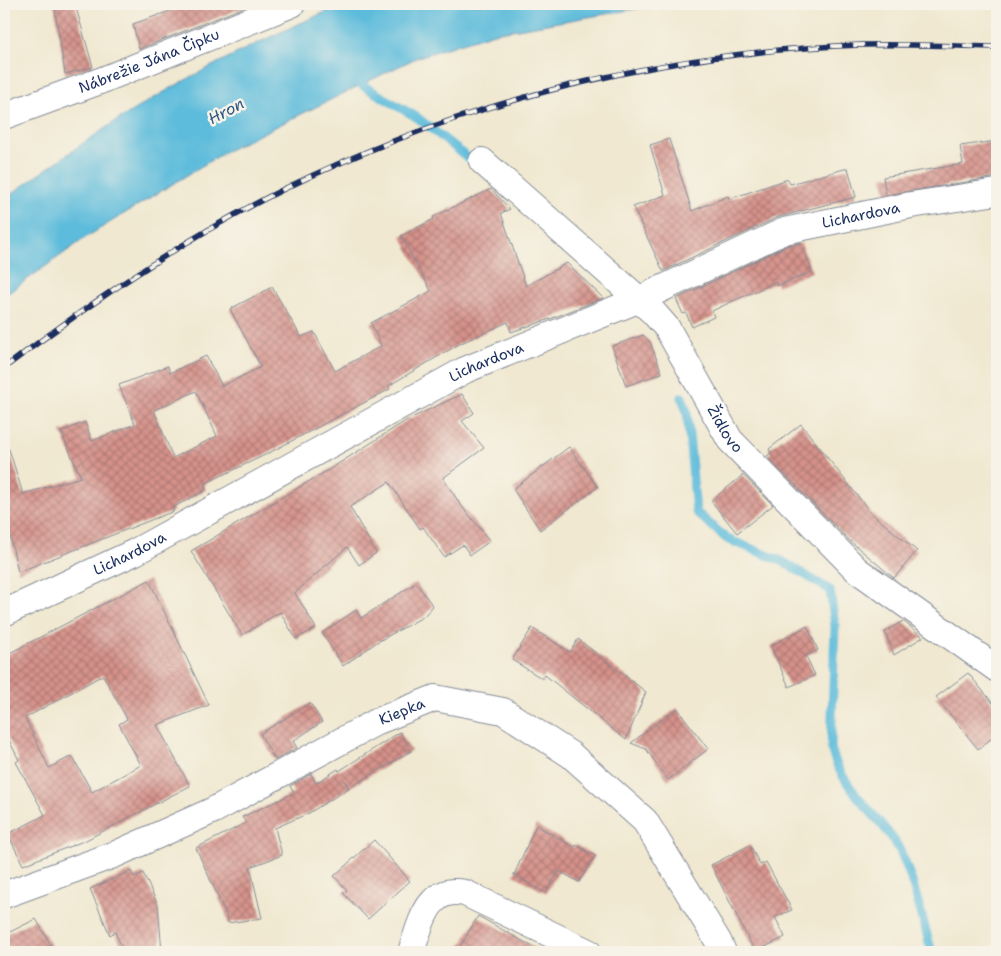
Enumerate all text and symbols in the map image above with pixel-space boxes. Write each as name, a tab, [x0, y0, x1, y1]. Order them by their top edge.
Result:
street label: Nábrežie Jána Čipku	[76, 24, 223, 98]
water label: Hron	[204, 93, 248, 129]
street label: Lichardova	[820, 197, 902, 233]
street label: Lichardova	[445, 337, 527, 387]
street label: Židlovo	[703, 401, 747, 457]
street label: Lichardova	[90, 526, 170, 580]
street label: Kiepka	[376, 693, 428, 730]

